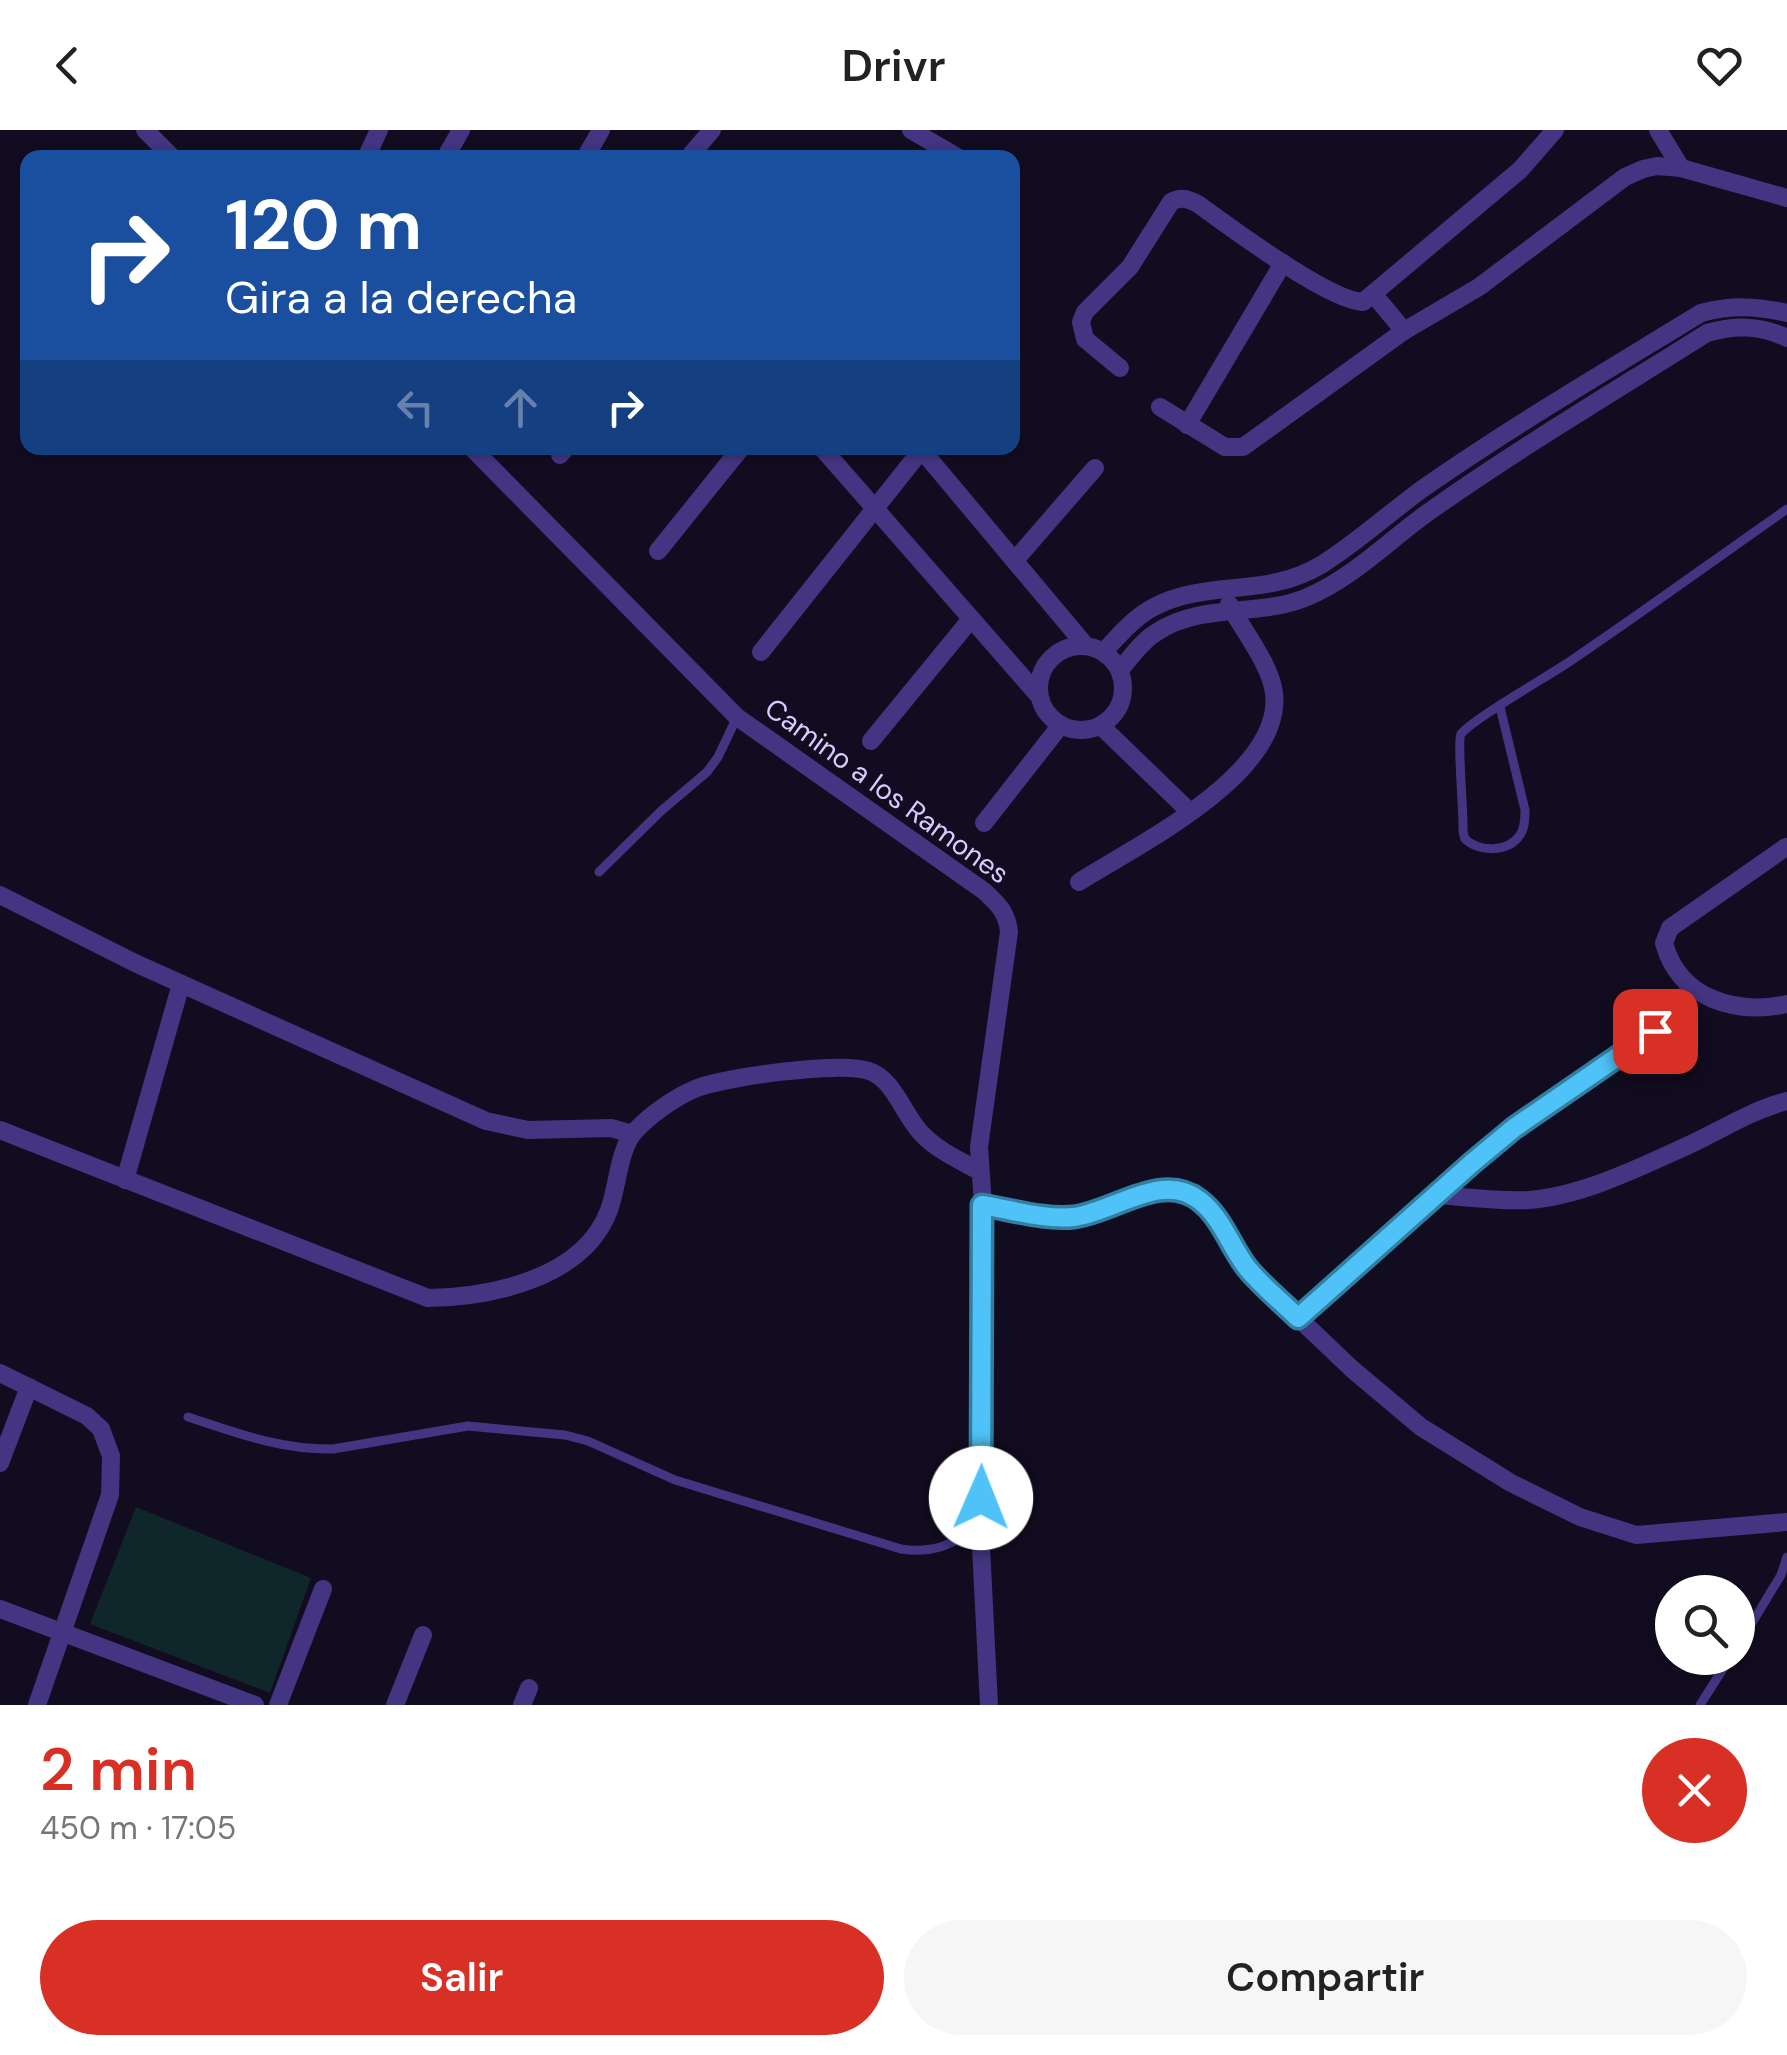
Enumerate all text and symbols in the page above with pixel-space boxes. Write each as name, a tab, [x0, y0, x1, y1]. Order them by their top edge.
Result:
text: Drivr	[841, 36, 946, 95]
icon: back	[40, 38, 95, 93]
icon: heart	[1692, 38, 1747, 93]
text: 120 m	[225, 180, 422, 271]
icon: right	[60, 190, 190, 320]
text: Gira a la derecha	[225, 268, 577, 327]
icon: left	[388, 380, 443, 435]
icon: ahead	[493, 380, 548, 435]
icon: right	[598, 380, 653, 435]
street label: Camino a los Ramones	[758, 690, 1016, 892]
pin	[1613, 989, 1698, 1074]
icon: arrive	[1628, 1004, 1683, 1059]
position arrow	[929, 1446, 1033, 1550]
map controls	[1655, 1575, 1755, 1675]
button: search	[1655, 1575, 1755, 1675]
text: 2 min	[40, 1730, 197, 1809]
button: close	[1642, 1738, 1747, 1843]
text: 450 m · 17:05	[40, 1807, 236, 1849]
button: Salir	[40, 1920, 884, 2035]
button: Compartir	[904, 1920, 1747, 2035]

